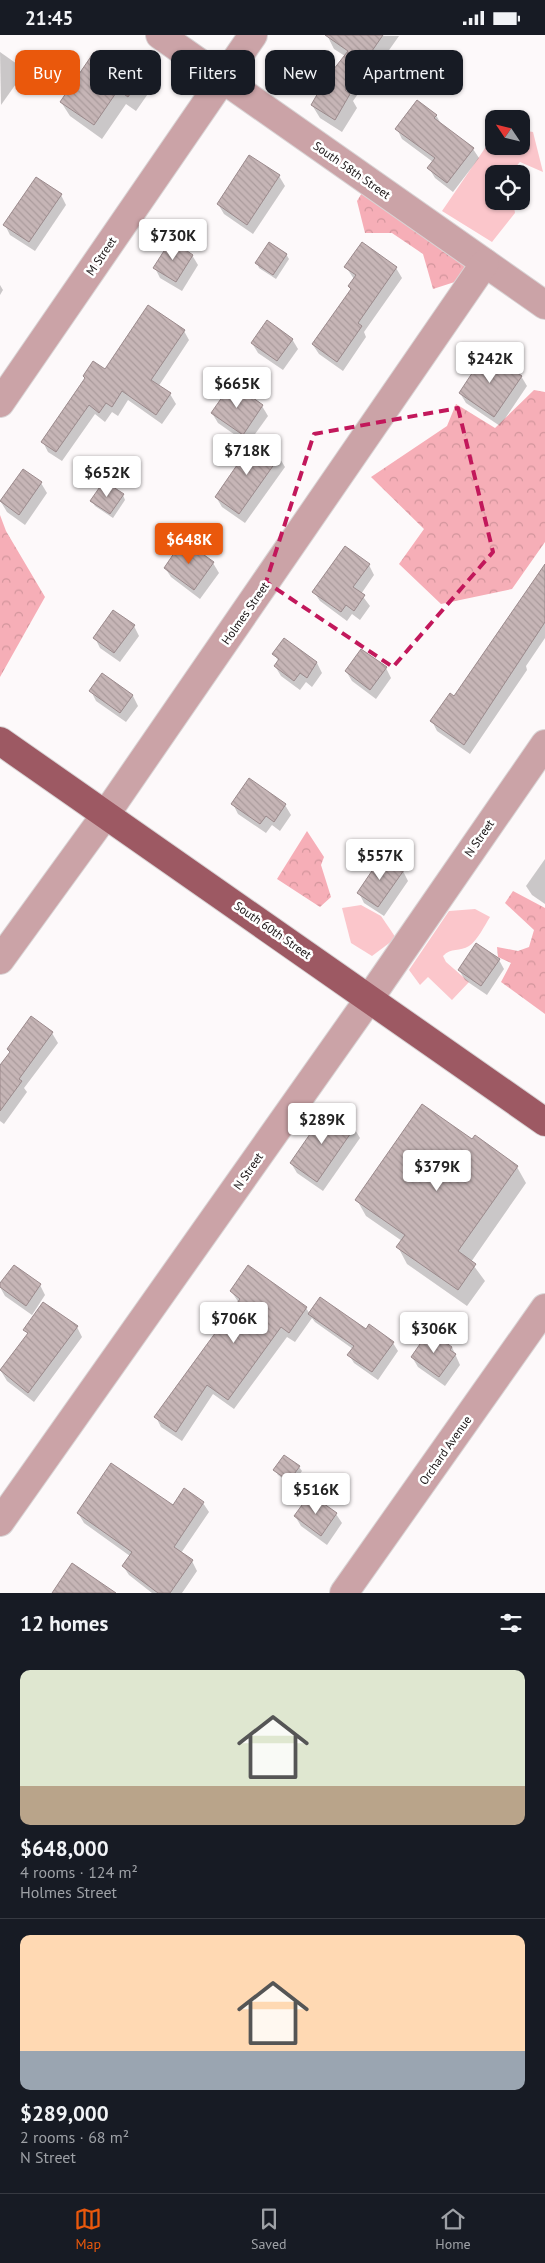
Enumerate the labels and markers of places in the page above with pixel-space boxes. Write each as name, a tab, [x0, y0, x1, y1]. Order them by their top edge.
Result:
pin: $730K	[138, 219, 208, 261]
pin: $242K	[455, 341, 525, 384]
pin: $665K	[202, 367, 272, 409]
pin: $718K	[212, 433, 282, 476]
pin: $652K	[72, 455, 142, 498]
pin: $648K	[154, 523, 224, 565]
pin: $557K	[345, 839, 415, 881]
pin: $289K	[287, 1103, 357, 1145]
pin: $379K	[402, 1149, 472, 1192]
pin: $706K	[199, 1301, 269, 1344]
pin: $306K	[399, 1311, 469, 1354]
pin: $516K	[281, 1473, 351, 1515]

